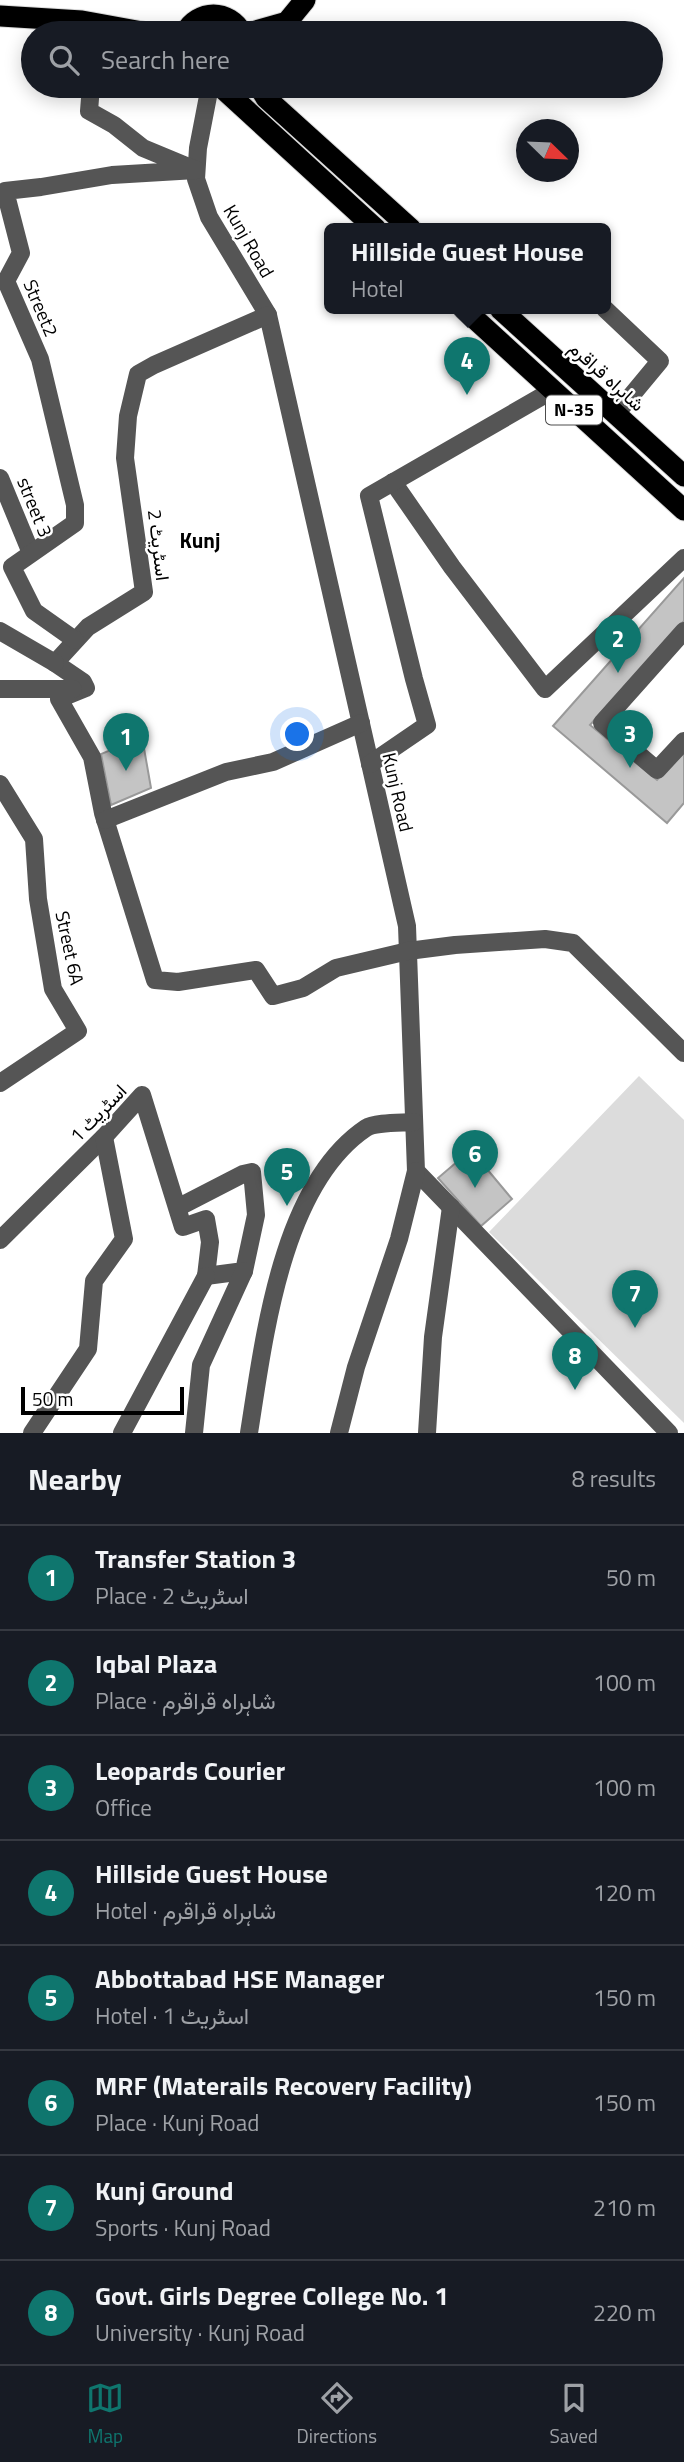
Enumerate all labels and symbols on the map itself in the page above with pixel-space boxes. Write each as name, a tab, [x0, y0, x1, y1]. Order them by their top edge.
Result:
north arrow	[516, 119, 579, 182]
street label: Kunj Road	[217, 199, 282, 283]
street label: Street2	[16, 275, 66, 341]
street label: شاہراہ قراقرم	[563, 333, 652, 418]
pin: 4	[444, 337, 490, 395]
road number: N-35	[546, 396, 602, 424]
street label: street 3	[10, 472, 61, 541]
street label: اسٹریٹ 2	[141, 508, 178, 582]
district label: Kunj	[180, 524, 220, 556]
pin: 2	[595, 615, 641, 673]
pin: 3	[607, 710, 653, 768]
pin: 1	[103, 713, 149, 771]
your location	[280, 717, 314, 751]
street label: Kunj Road	[375, 749, 422, 834]
street label: Street 6A	[48, 908, 92, 988]
street label: اسٹریٹ 1	[62, 1077, 133, 1148]
pin: 6	[452, 1130, 498, 1188]
pin: 5	[264, 1148, 310, 1206]
pin: 7	[612, 1270, 658, 1328]
pin: 8	[552, 1332, 598, 1390]
scale bar	[21, 1384, 184, 1416]

